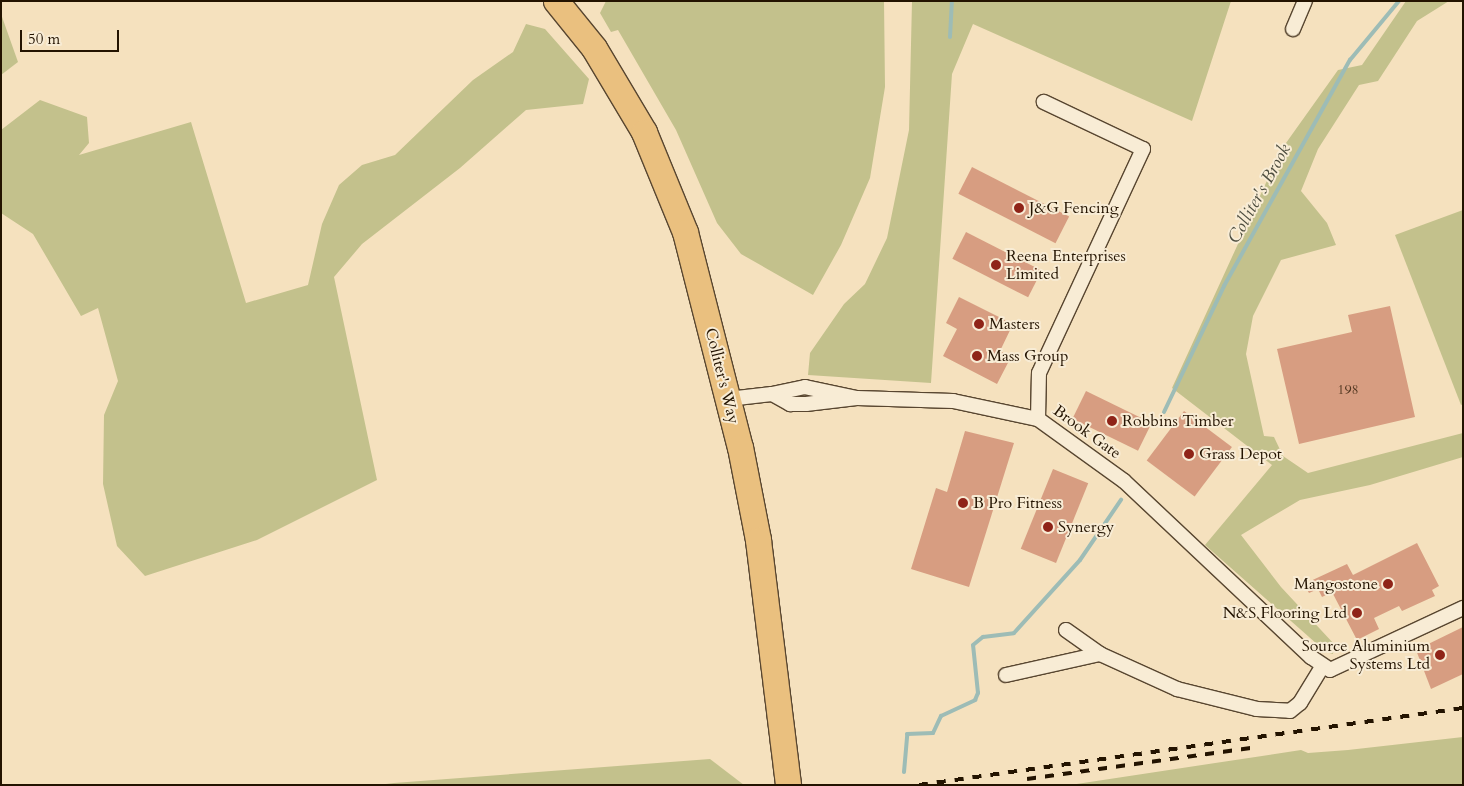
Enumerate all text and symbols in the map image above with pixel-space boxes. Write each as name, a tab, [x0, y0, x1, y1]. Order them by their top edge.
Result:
scale bar	[22, 20, 121, 52]
text: 50 m	[28, 29, 60, 49]
water label: Colliter's Brook	[1224, 140, 1296, 248]
place label: J&G Fencing	[1029, 198, 1119, 218]
marker: J&G Fencing	[1013, 202, 1025, 214]
place label: Reena Enterprises Limited	[1006, 246, 1126, 284]
marker: Reena Enterprises Limited	[990, 259, 1002, 271]
place label: Masters	[989, 314, 1040, 334]
marker: Masters	[973, 318, 985, 330]
street label: Colliter's Way	[701, 326, 743, 426]
place label: Mass Group	[987, 346, 1068, 366]
marker: Mass Group	[971, 350, 983, 362]
house number: 198	[1337, 382, 1359, 398]
street label: Brook Gate	[1049, 401, 1125, 463]
place label: Robbins Timber	[1122, 411, 1234, 431]
marker: Robbins Timber	[1106, 415, 1118, 427]
place label: Grass Depot	[1199, 444, 1282, 464]
marker: Grass Depot	[1183, 448, 1195, 460]
place label: B Pro Fitness	[973, 493, 1062, 513]
marker: B Pro Fitness	[957, 497, 969, 509]
place label: Synergy	[1058, 517, 1114, 537]
marker: Synergy	[1042, 521, 1054, 533]
place label: Mangostone	[1294, 574, 1378, 594]
marker: Mangostone	[1382, 578, 1394, 590]
place label: N&S Flooring Ltd	[1223, 603, 1347, 623]
marker: N&S Flooring Ltd	[1351, 607, 1363, 619]
place label: Source Aluminium Systems Ltd	[1302, 636, 1430, 674]
marker: Source Aluminium Systems Ltd	[1434, 649, 1446, 661]

